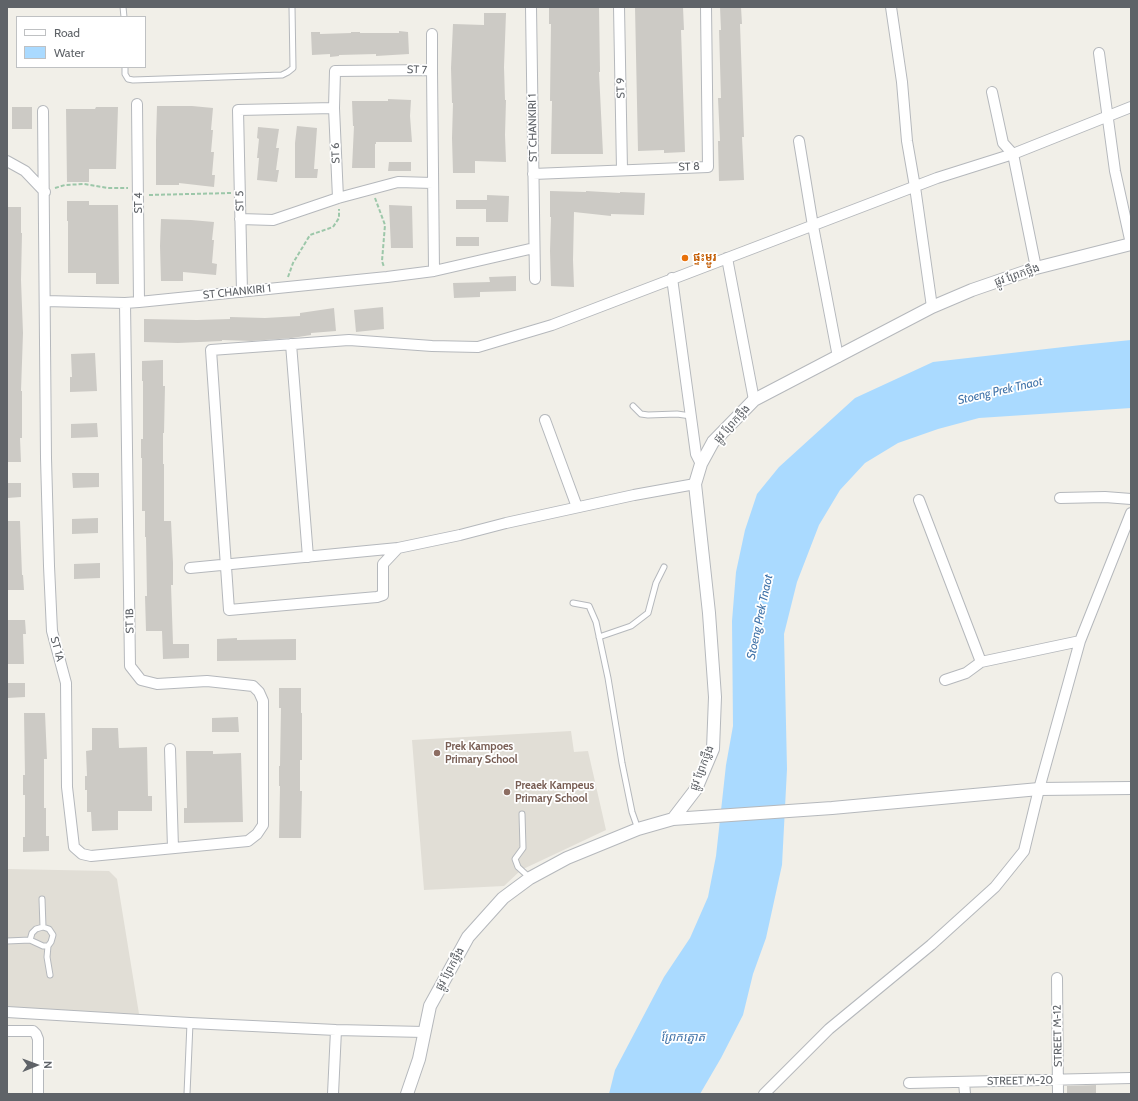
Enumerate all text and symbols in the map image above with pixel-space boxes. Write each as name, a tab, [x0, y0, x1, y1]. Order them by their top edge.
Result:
legend	[16, 16, 146, 68]
text: Road	[54, 25, 80, 40]
text: Water	[54, 45, 84, 60]
street label: ST 7	[407, 63, 427, 77]
street label: ST 9	[614, 77, 628, 99]
street label: ST CHANKIRI 1	[526, 94, 540, 162]
street label: ST 6	[329, 142, 343, 164]
street label: ST 8	[678, 160, 700, 174]
street label: ST 5	[233, 191, 247, 211]
street label: ST 4	[132, 192, 146, 214]
place label: ផ្ទះម្ជូរ	[693, 251, 717, 265]
marker: ផ្ទះម្ជូរ	[680, 253, 690, 263]
street label: ផ្លូវ ព្រែកថ្លឹង	[992, 261, 1042, 289]
street label: ST CHANKIRI 1	[202, 282, 272, 302]
water label: Stoeng Prek Tnaot	[956, 374, 1044, 408]
street label: ផ្លូវ ព្រែកថ្លឹង	[711, 402, 753, 446]
water label: Stoeng Prek Tnaot	[744, 573, 776, 661]
street label: ST 1B	[123, 608, 137, 634]
street label: ST 1A	[47, 635, 67, 663]
place label: Prek Kampoes Primary School	[445, 740, 518, 766]
street label: ផ្លូវ ព្រែកថ្លឹង	[687, 744, 717, 792]
marker: Prek Kampoes Primary School	[432, 748, 442, 758]
place label: Preaek Kampeus Primary School	[515, 779, 594, 805]
marker: Preaek Kampeus Primary School	[502, 787, 512, 797]
street label: ផ្លូវ ព្រែកថ្លឹង	[433, 945, 467, 993]
street label: STREET M-12	[1051, 1005, 1065, 1067]
water label: ព្រែកត្នោត	[661, 1030, 705, 1044]
north arrow	[16, 1045, 56, 1085]
text: N	[41, 1061, 55, 1069]
street label: STREET M-20	[987, 1074, 1053, 1088]

